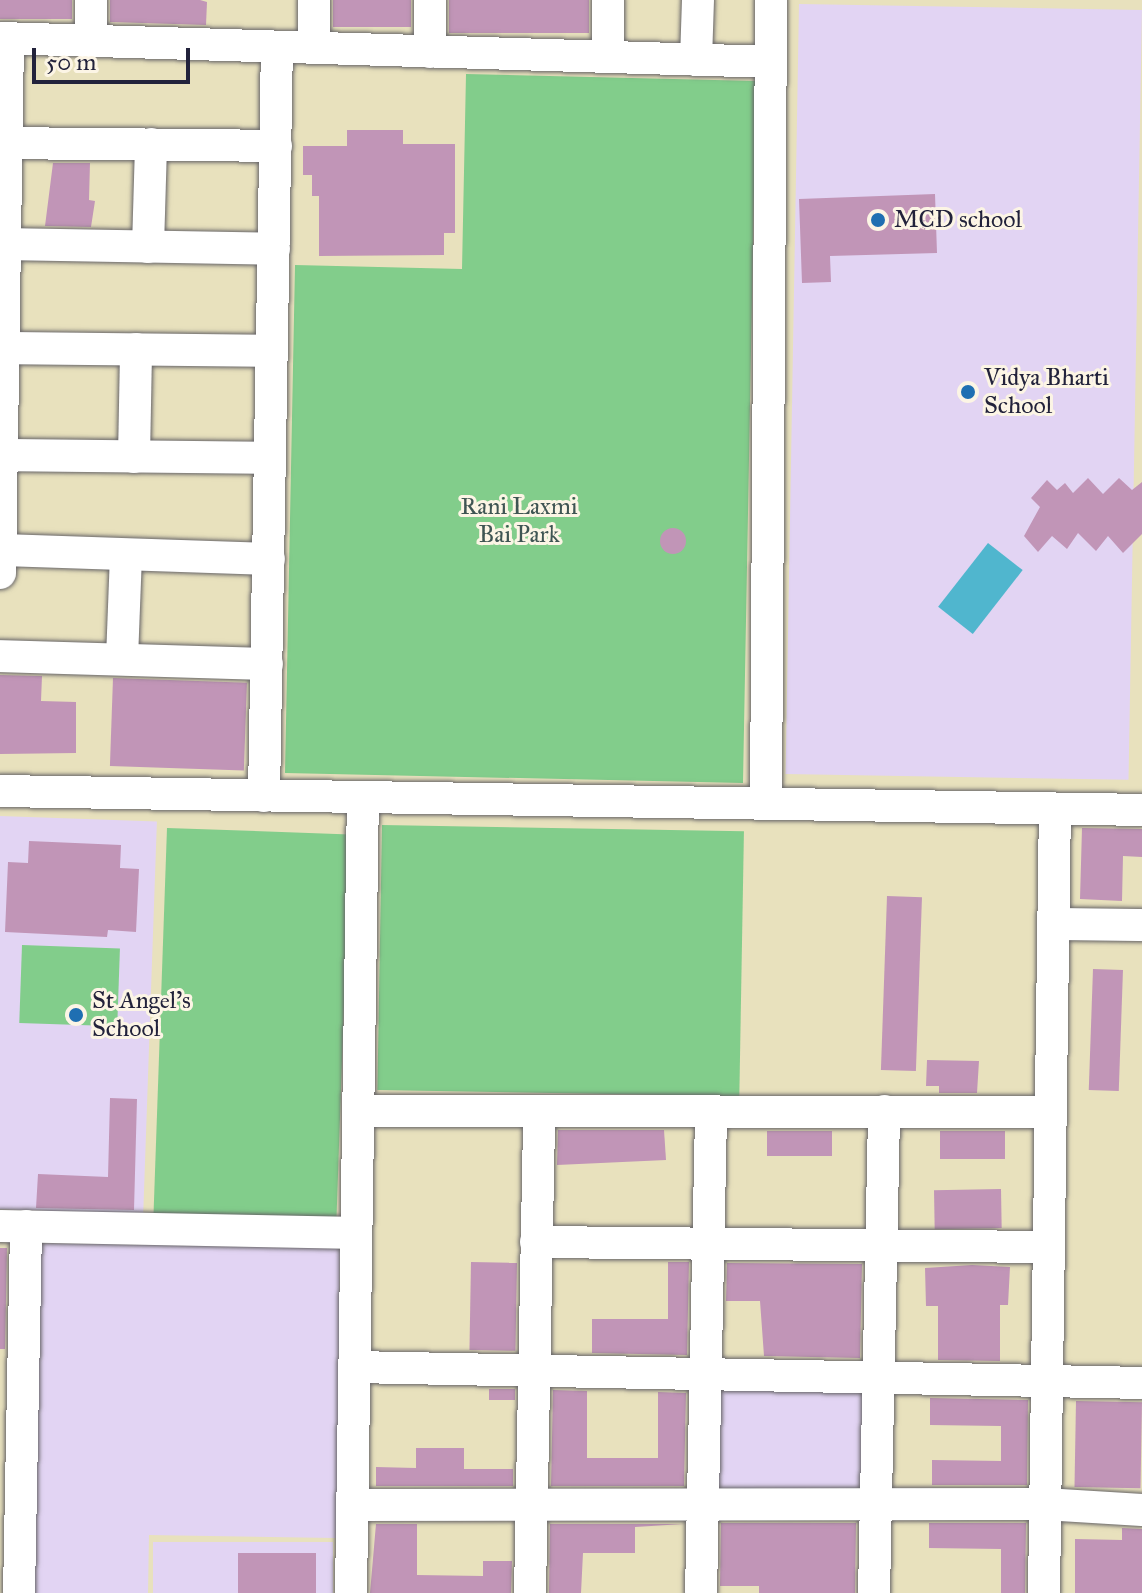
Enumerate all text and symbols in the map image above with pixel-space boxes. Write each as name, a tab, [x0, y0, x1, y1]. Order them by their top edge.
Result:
scale bar	[36, 32, 194, 82]
text: 50 m	[46, 47, 96, 77]
place label: MCD school	[894, 206, 1022, 234]
marker: MCD school	[869, 211, 887, 229]
place label: Vidya Bharti School	[984, 364, 1109, 420]
marker: Vidya Bharti School	[959, 383, 977, 401]
park label: Rani Laxmi Bai Park	[460, 493, 578, 549]
place label: St Angel's School	[92, 987, 191, 1043]
marker: St Angel's School	[67, 1006, 85, 1024]

